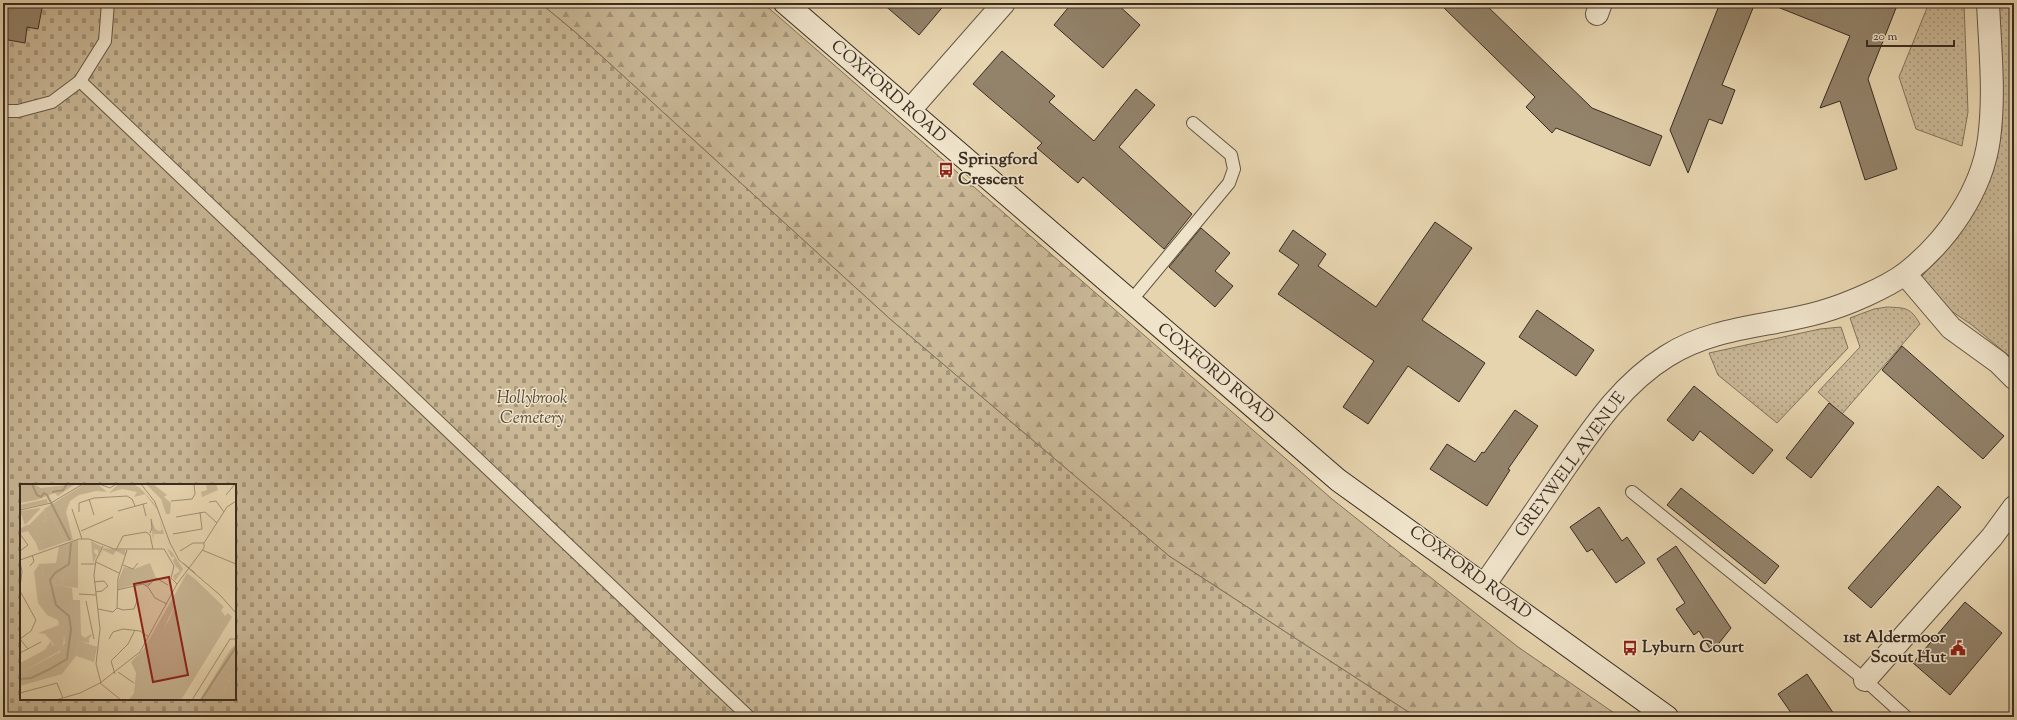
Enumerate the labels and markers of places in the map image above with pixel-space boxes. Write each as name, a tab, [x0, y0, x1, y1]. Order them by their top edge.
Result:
place label: Springford Crescent	[958, 148, 1038, 192]
bus stop icon: Springford Crescent	[937, 161, 955, 179]
place label: 1st Aldermoor Scout Hut	[1843, 626, 1947, 670]
place label: Lyburn Court	[1642, 636, 1744, 660]
bus stop icon: Lyburn Court	[1621, 639, 1639, 657]
public building icon: 1st Aldermoor Scout Hut	[1949, 639, 1967, 657]

